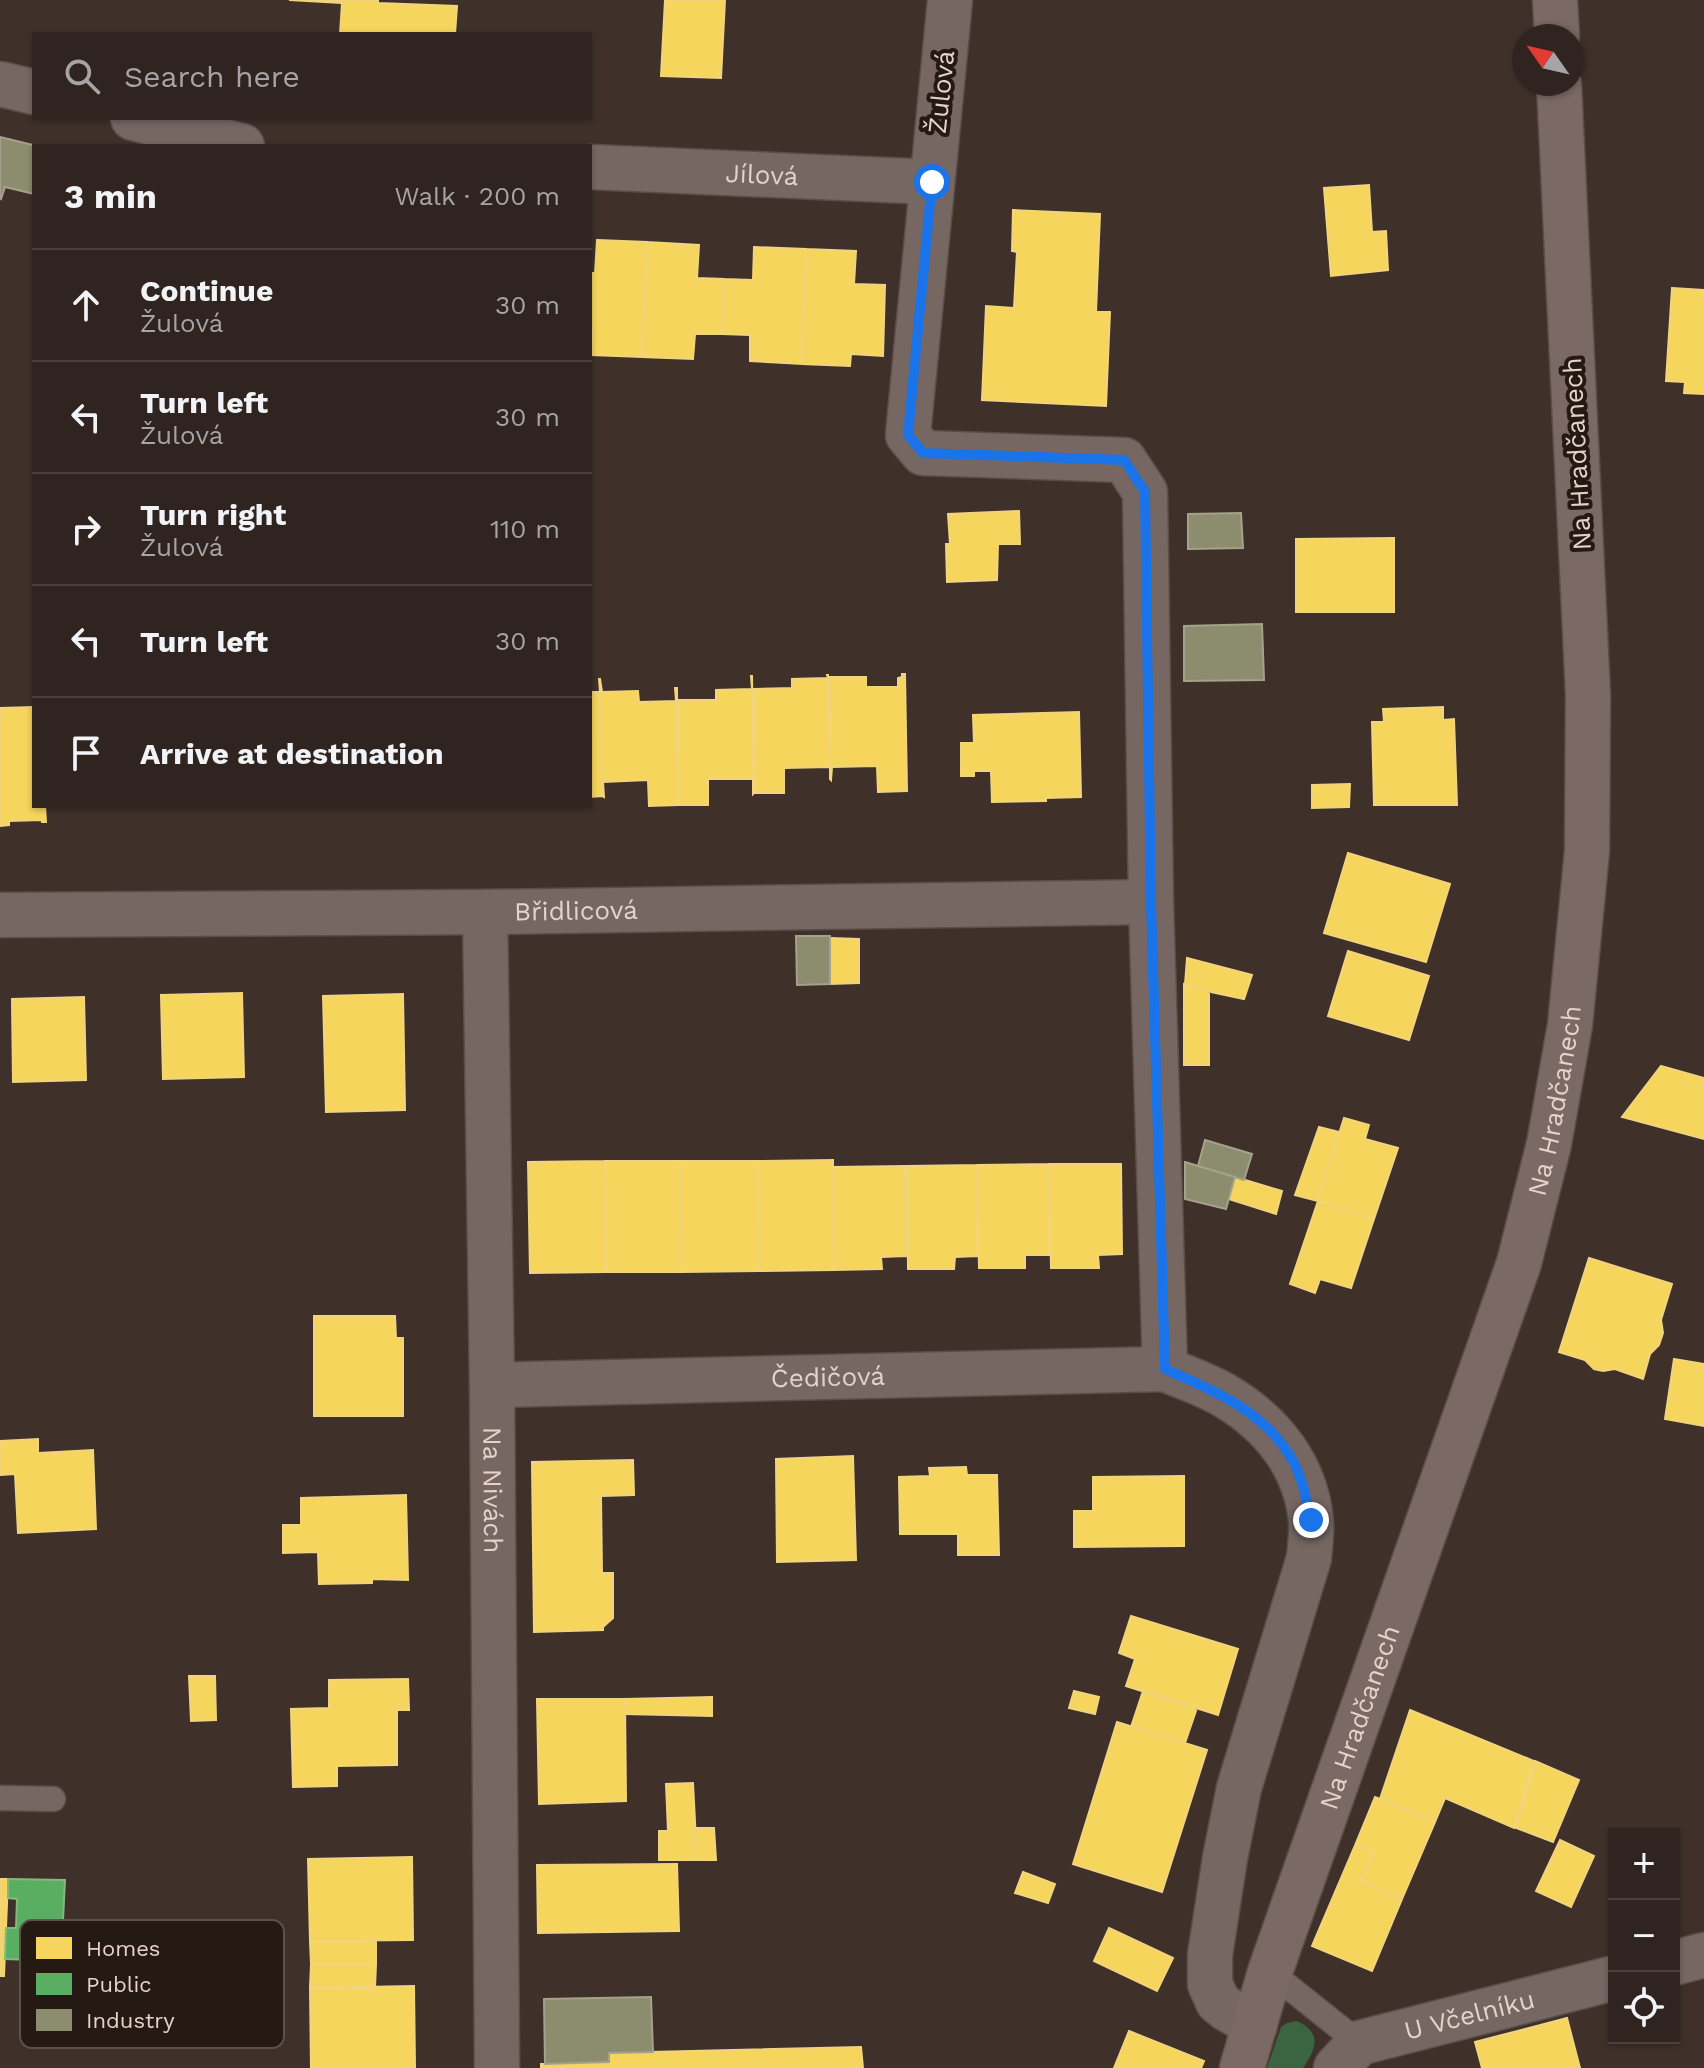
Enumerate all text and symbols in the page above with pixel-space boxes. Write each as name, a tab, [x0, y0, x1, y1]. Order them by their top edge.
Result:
north arrow	[1512, 24, 1584, 96]
search box	[32, 32, 592, 120]
street label: Žulová	[922, 49, 960, 135]
icon: search	[60, 54, 104, 98]
text: Search here	[124, 59, 300, 94]
street label: Jílová	[725, 158, 799, 191]
route start	[914, 164, 950, 200]
text: 3 min	[64, 176, 157, 216]
text: Walk · 200 m	[394, 181, 560, 211]
text: Continue	[140, 273, 273, 308]
icon: ahead	[64, 283, 108, 327]
text: 30 m	[495, 290, 560, 320]
text: Žulová	[140, 308, 223, 338]
street label: Na Hradčanech	[1557, 357, 1597, 551]
text: Turn left	[140, 385, 268, 420]
icon: left	[64, 395, 108, 439]
text: 30 m	[495, 402, 560, 432]
text: Žulová	[140, 420, 223, 450]
text: Turn right	[140, 497, 286, 532]
icon: right	[64, 507, 108, 551]
text: 110 m	[490, 514, 560, 544]
text: Žulová	[140, 532, 223, 562]
icon: left	[64, 619, 108, 663]
text: Turn left	[140, 624, 268, 659]
text: 30 m	[495, 626, 560, 656]
icon: arrive	[64, 731, 108, 775]
text: Arrive at destination	[140, 736, 444, 771]
street label: Břidlicová	[514, 895, 638, 927]
street label: Na Hradčanech	[1522, 1004, 1587, 1199]
street label: Čedičová	[770, 1361, 886, 1393]
street label: Na Nivách	[477, 1427, 508, 1553]
route end	[1293, 1502, 1329, 1538]
street label: Na Hradčanech	[1313, 1621, 1406, 1813]
map controls	[1608, 1828, 1680, 2044]
button: +	[1608, 1828, 1680, 1900]
button: −	[1608, 1900, 1680, 1972]
legend	[20, 1920, 284, 2048]
text: Homes	[86, 1936, 160, 1961]
text: Public	[86, 1972, 152, 1997]
button: locate	[1608, 1972, 1680, 2044]
street label: U Včelníku	[1401, 1984, 1538, 2046]
text: Industry	[86, 2008, 175, 2033]

